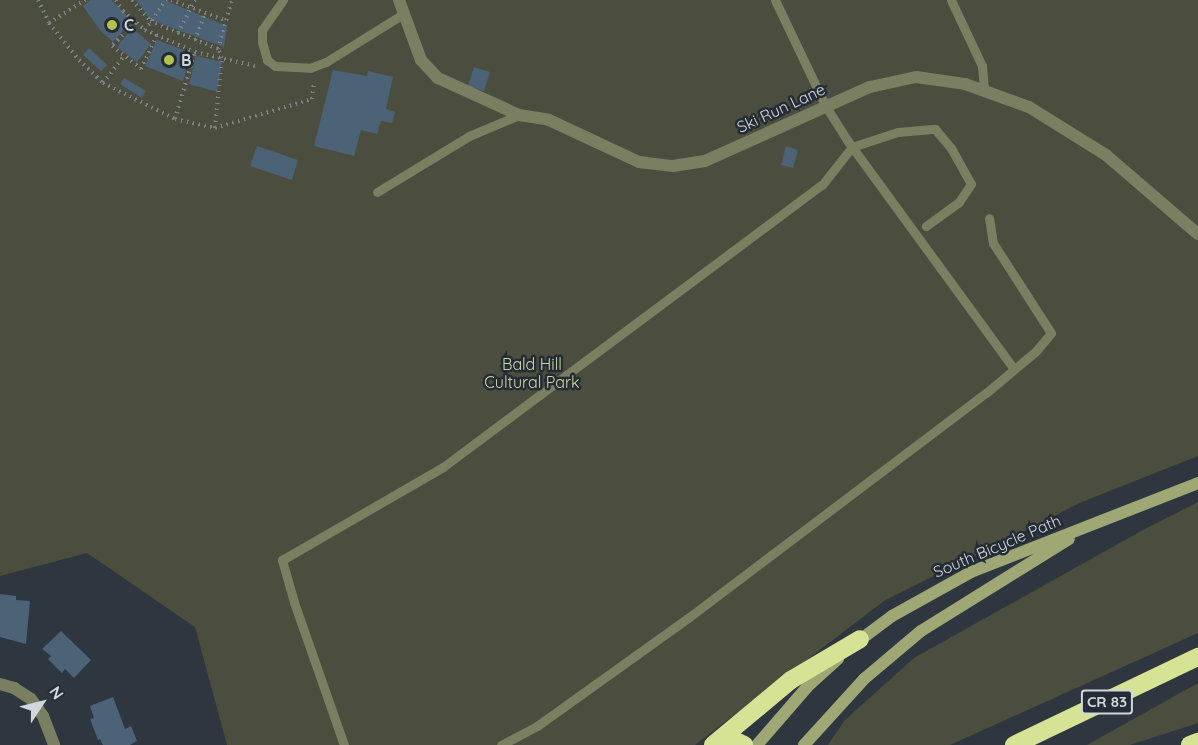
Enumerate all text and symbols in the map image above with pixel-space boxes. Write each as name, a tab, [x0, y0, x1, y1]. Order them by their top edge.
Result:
place label: C	[124, 15, 134, 35]
marker: C	[105, 18, 119, 32]
place label: B	[181, 50, 191, 70]
marker: B	[162, 53, 176, 67]
street label: Ski Run Lane	[734, 79, 828, 137]
park label: Bald Hill Cultural Park	[484, 354, 580, 392]
street label: South Bicycle Path	[930, 510, 1064, 582]
north arrow	[12, 673, 72, 733]
text: N	[45, 682, 68, 703]
road number: CR 83	[1080, 690, 1134, 714]

